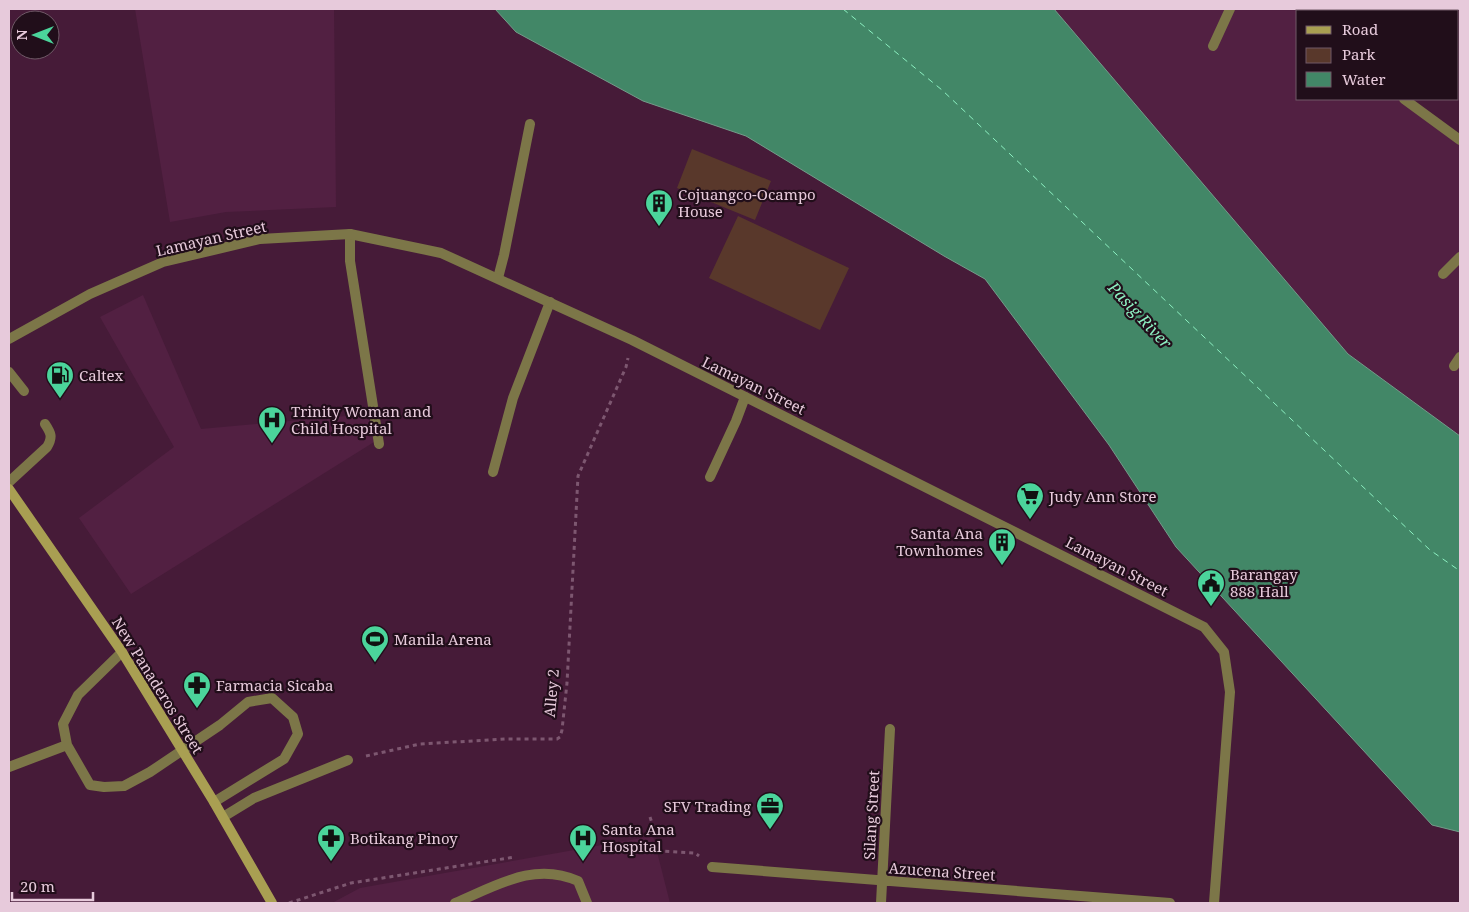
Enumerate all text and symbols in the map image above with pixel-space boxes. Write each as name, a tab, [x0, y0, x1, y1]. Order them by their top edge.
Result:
north arrow	[10, 10, 60, 60]
legend	[1296, 10, 1459, 100]
text: Road	[1342, 19, 1378, 39]
text: N	[12, 29, 31, 41]
text: Park	[1342, 44, 1376, 64]
text: Water	[1342, 69, 1385, 89]
place label: Cojuangco-Ocampo House	[678, 184, 816, 221]
building icon: Cojuangco-Ocampo House	[644, 188, 674, 227]
street label: Lamayan Street	[154, 216, 268, 260]
water label: Pasig River	[1103, 276, 1177, 354]
street label: Lamayan Street	[699, 351, 809, 419]
fuel station icon: Caltex	[45, 360, 75, 399]
place label: Caltex	[79, 365, 124, 385]
place label: Trinity Woman and Child Hospital	[291, 401, 431, 438]
hospital icon: Trinity Woman and Child Hospital	[257, 405, 287, 444]
supermarket icon: Judy Ann Store	[1015, 481, 1045, 520]
place label: Judy Ann Store	[1048, 486, 1156, 506]
place label: Santa Ana Townhomes	[896, 523, 983, 560]
building icon: Santa Ana Townhomes	[987, 527, 1017, 566]
street label: Lamayan Street	[1062, 532, 1172, 600]
place label: Barangay 888 Hall	[1230, 564, 1298, 601]
public building icon: Barangay 888 Hall	[1196, 568, 1226, 607]
street label: New Panaderos Street	[108, 613, 208, 757]
sports icon: Manila Arena	[360, 624, 390, 663]
place label: Manila Arena	[394, 629, 492, 649]
street label: Alley 2	[539, 668, 563, 718]
pharmacy icon: Farmacia Sicaba	[182, 670, 212, 709]
place label: Farmacia Sicaba	[216, 675, 333, 695]
street label: Silang Street	[859, 770, 883, 860]
office icon: SFV Trading	[755, 791, 785, 830]
place label: SFV Trading	[664, 796, 751, 816]
place label: Santa Ana Hospital	[602, 819, 675, 856]
pharmacy icon: Botikang Pinoy	[316, 823, 346, 862]
hospital icon: Santa Ana Hospital	[568, 823, 598, 862]
place label: Botikang Pinoy	[350, 828, 458, 848]
street label: Azucena Street	[888, 857, 996, 885]
scale bar	[12, 870, 94, 902]
text: 20 m	[20, 876, 55, 896]

